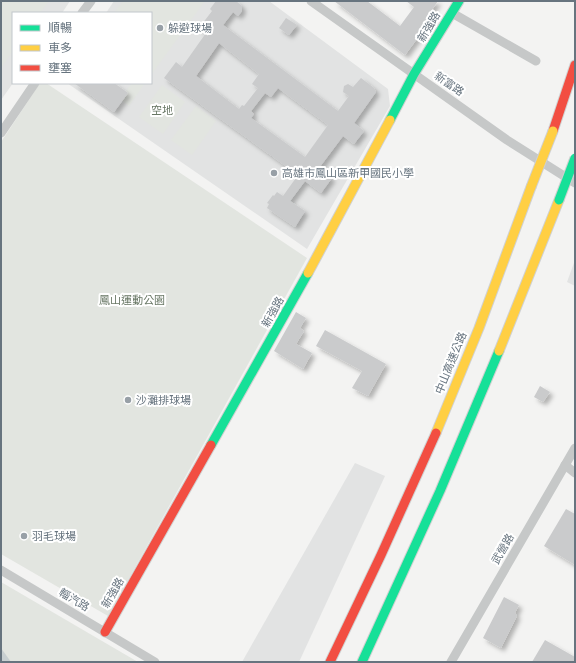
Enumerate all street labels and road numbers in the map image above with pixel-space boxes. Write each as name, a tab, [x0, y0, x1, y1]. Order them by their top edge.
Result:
street label: 新強路	[415, 10, 443, 44]
street label: 新富路	[432, 69, 466, 99]
street label: 新強路	[259, 294, 287, 330]
street label: 中山高速公路	[433, 330, 469, 396]
street label: 武營路	[489, 531, 517, 567]
street label: 新強路	[99, 575, 127, 611]
street label: 輜汽路	[57, 586, 91, 614]

